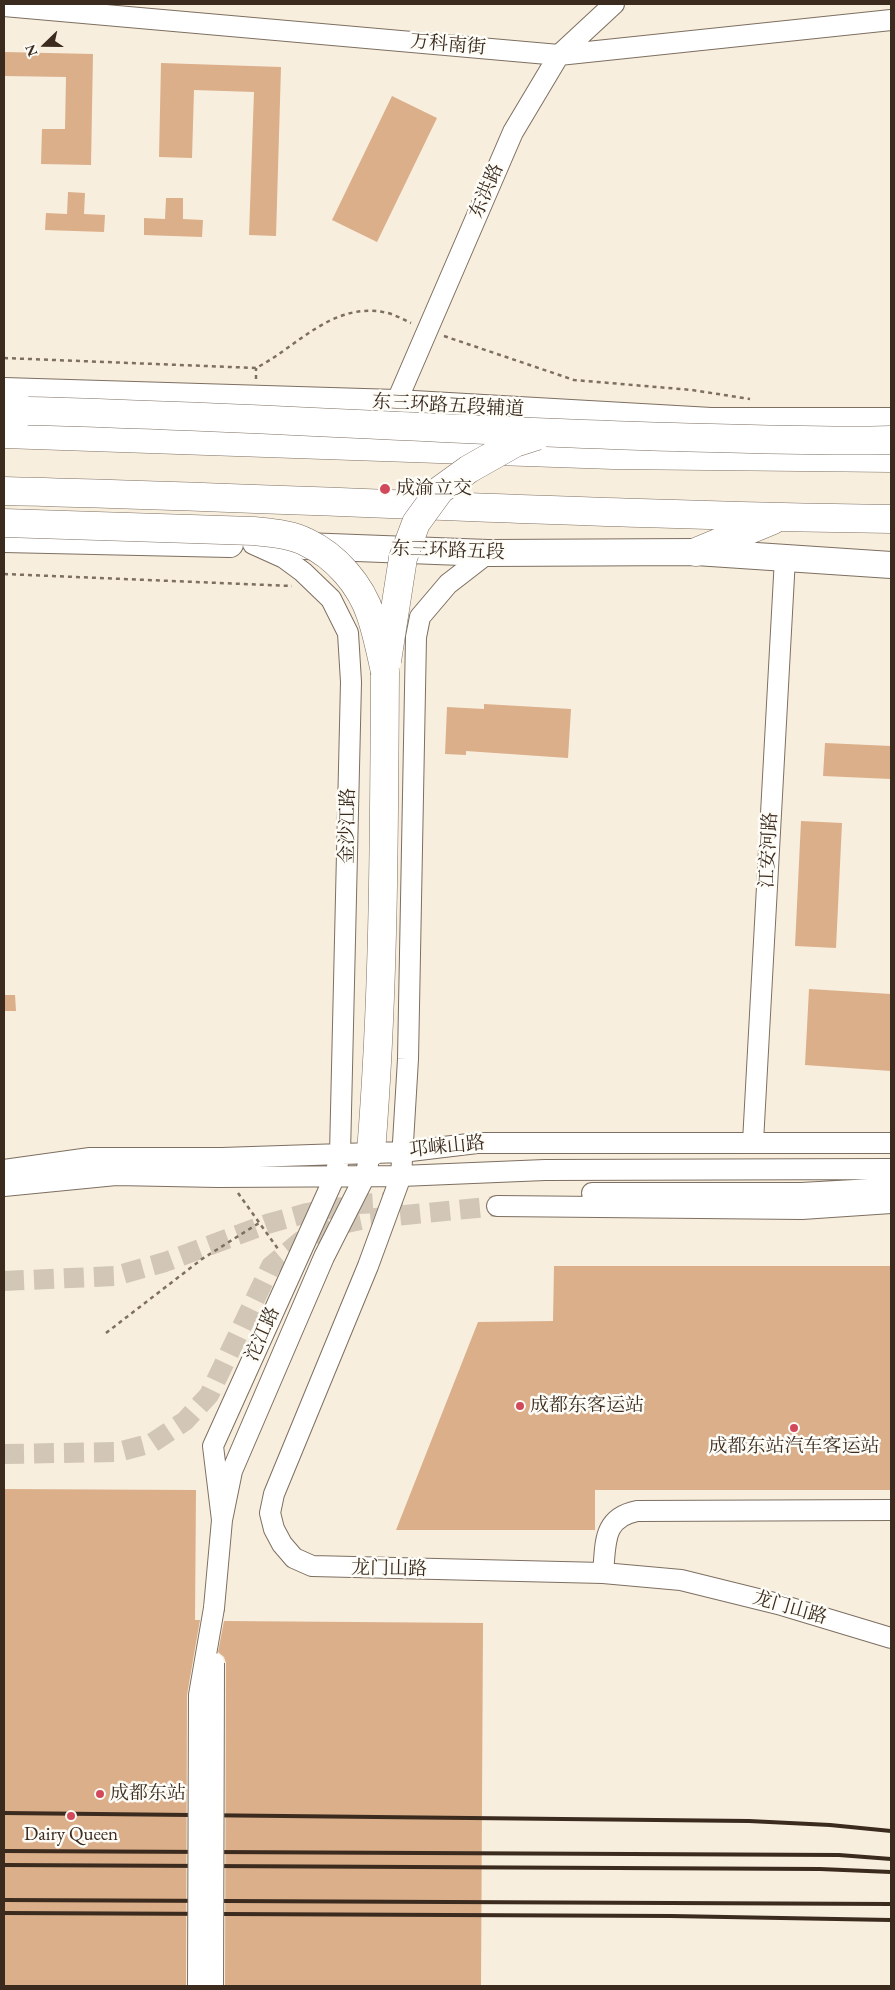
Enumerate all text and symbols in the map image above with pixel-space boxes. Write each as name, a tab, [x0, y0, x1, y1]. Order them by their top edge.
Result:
north arrow	[20, 20, 70, 70]
street label: 万科南街	[409, 30, 487, 60]
text: N	[21, 42, 42, 59]
street label: 东洪路	[465, 160, 509, 222]
street label: 东三环路五段辅道	[372, 391, 524, 421]
place label: 成渝立交	[396, 478, 472, 500]
marker: 成渝立交	[378, 482, 392, 496]
street label: 东三环路五段	[391, 538, 505, 564]
street label: 金沙江路	[336, 788, 360, 864]
street label: 江安河路	[756, 811, 782, 889]
street label: 邛崃山路	[408, 1132, 486, 1162]
street label: 沱江路	[241, 1303, 285, 1365]
place label: 成都东客运站	[530, 1395, 644, 1417]
marker: 成都东客运站	[514, 1400, 526, 1412]
marker: 成都东站汽车客运站	[788, 1422, 800, 1434]
place label: 成都东站汽车客运站	[709, 1436, 879, 1458]
street label: 龙门山路	[351, 1557, 427, 1581]
street label: 龙门山路	[750, 1587, 830, 1629]
place label: 成都东站	[110, 1783, 186, 1805]
marker: 成都东站	[94, 1788, 106, 1800]
marker: Dairy Queen	[65, 1810, 77, 1822]
place label: Dairy Queen	[24, 1824, 118, 1846]

